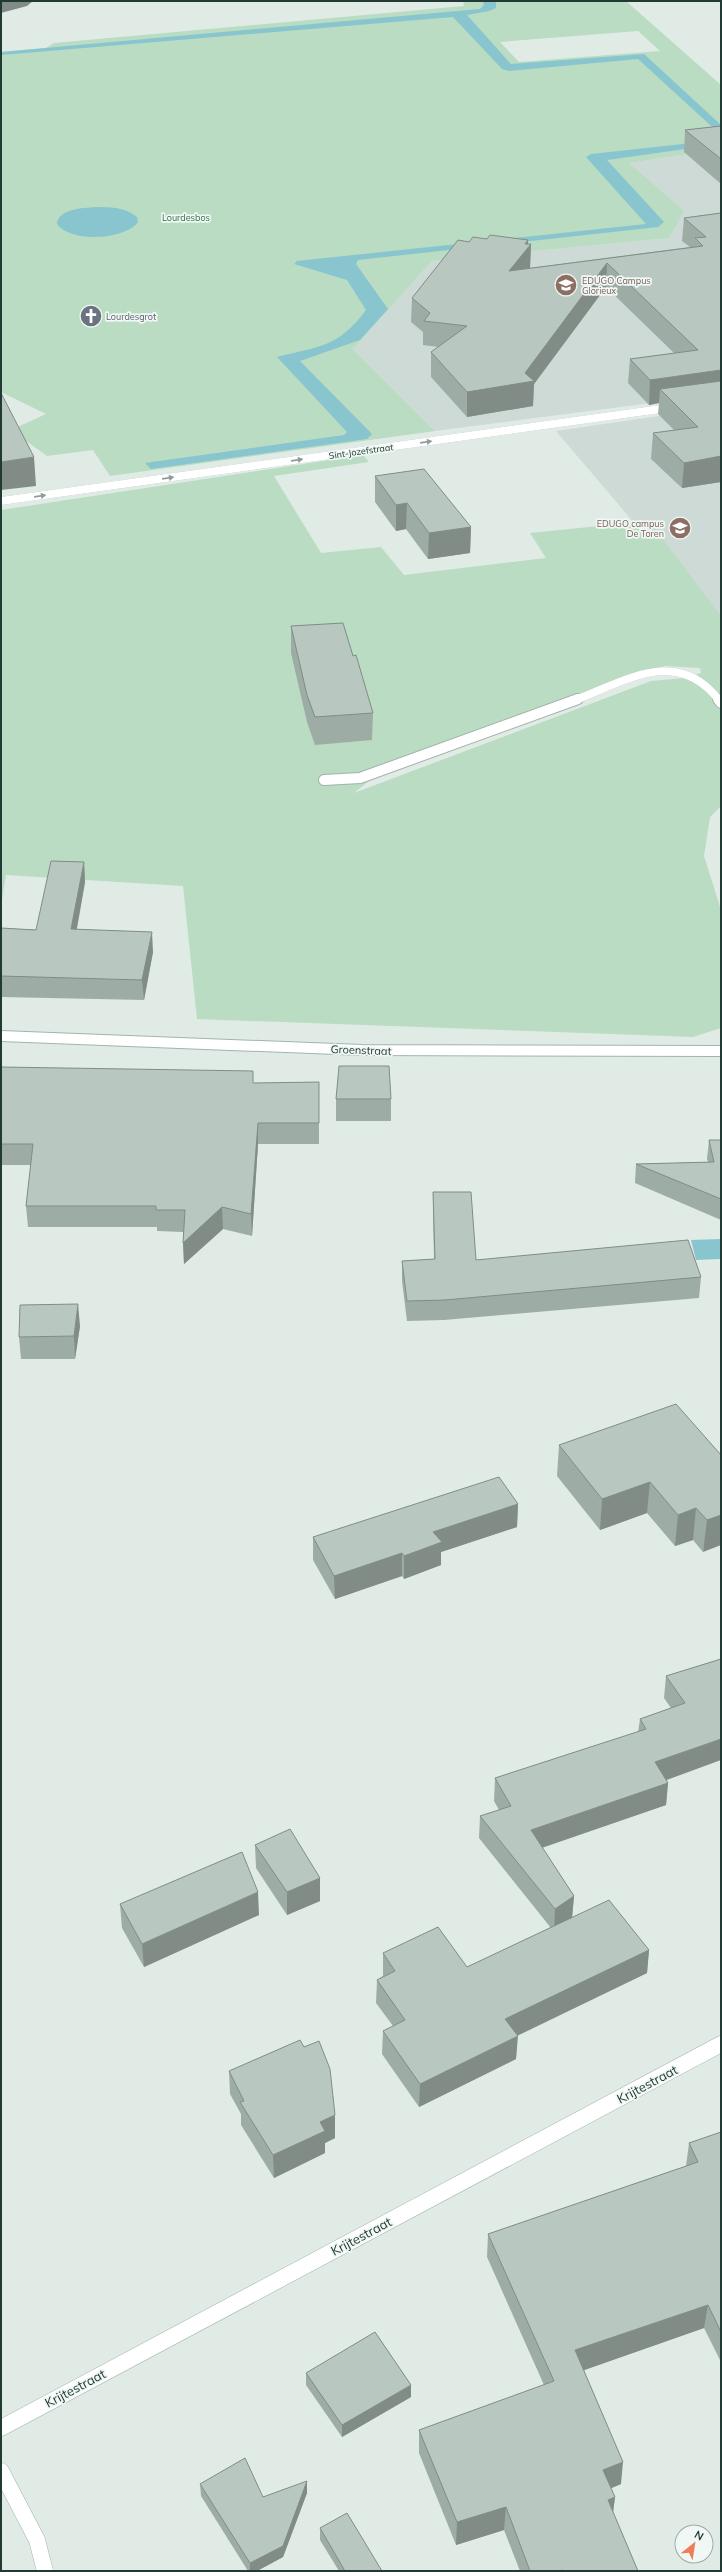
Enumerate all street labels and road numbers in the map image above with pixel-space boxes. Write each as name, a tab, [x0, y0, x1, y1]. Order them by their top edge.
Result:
street label: Sint-Jozefstraat	[328, 441, 394, 461]
street label: Groenstraat	[330, 1042, 392, 1058]
street label: Krijtestraat	[614, 2061, 680, 2107]
street label: Krijtestraat	[328, 2213, 394, 2259]
street label: Krijtestraat	[42, 2365, 108, 2411]

